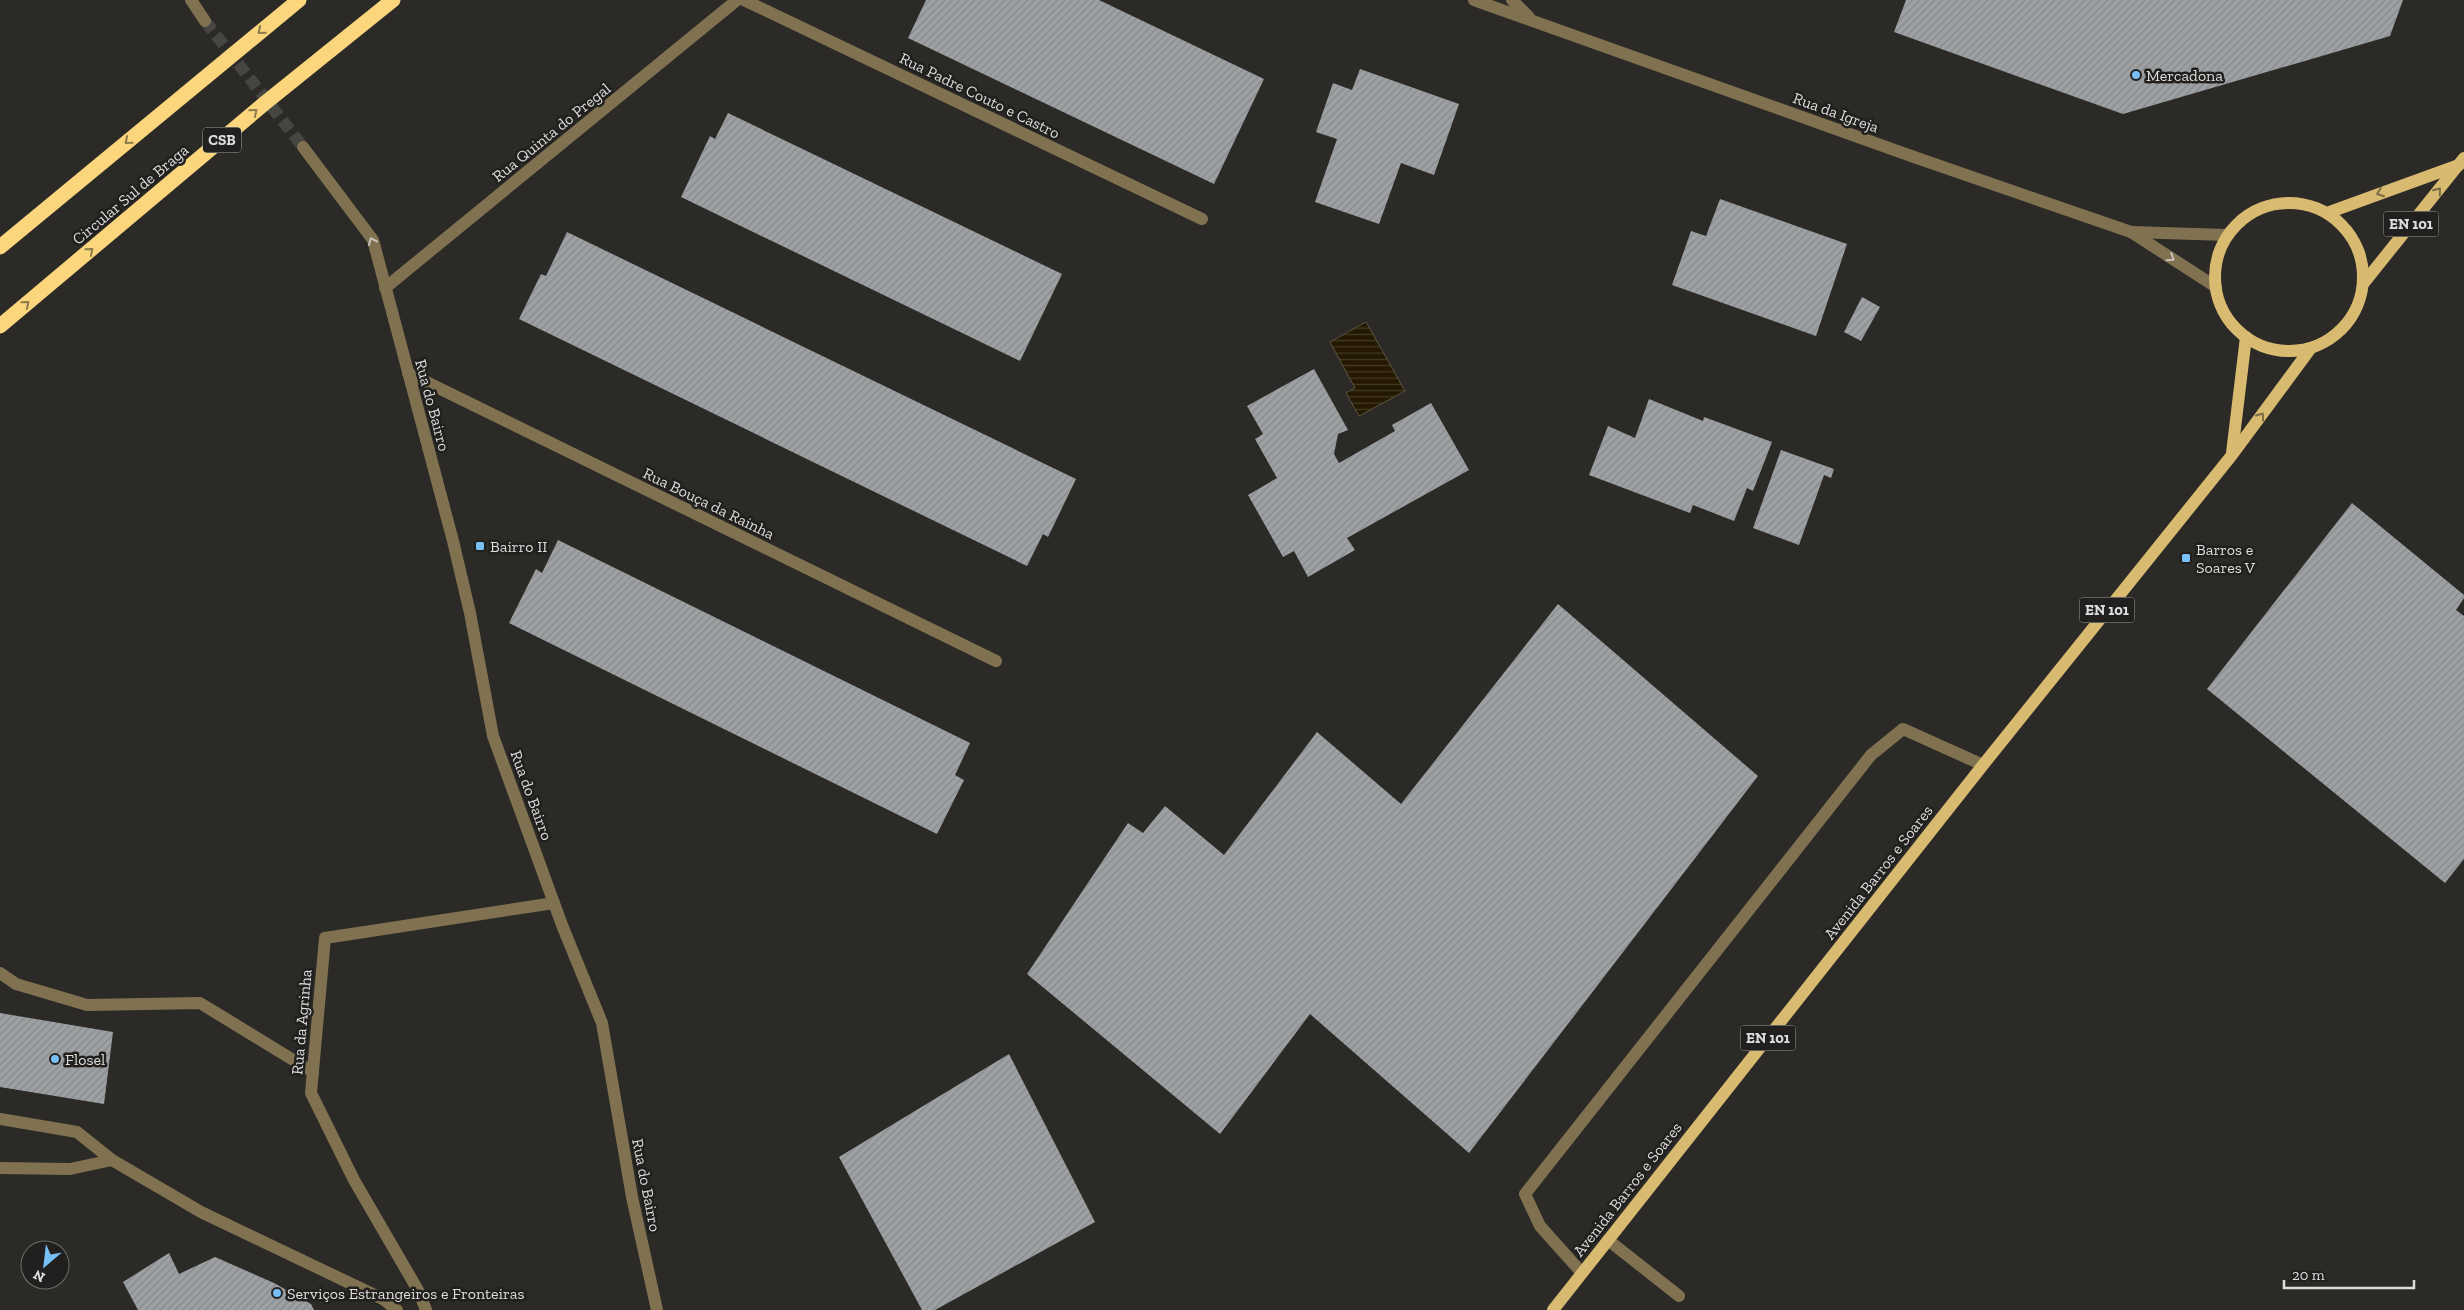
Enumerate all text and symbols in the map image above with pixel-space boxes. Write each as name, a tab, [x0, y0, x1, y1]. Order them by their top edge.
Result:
one-way arrow	[258, 25, 267, 33]
street label: Rua Padre Couto e Castro	[896, 48, 1063, 143]
place label: Mercadona	[2146, 66, 2223, 85]
marker: Mercadona	[2130, 69, 2142, 81]
street label: Rua Quinta do Pregal	[488, 79, 614, 186]
street label: Rua da Igreja	[1790, 88, 1882, 137]
one-way arrow	[249, 109, 258, 118]
road number: CSB	[203, 128, 241, 152]
one-way arrow	[124, 136, 133, 145]
street label: Circular Sul de Braga	[68, 140, 193, 249]
one-way arrow	[2376, 187, 2385, 197]
one-way arrow	[2432, 188, 2440, 197]
road number: EN 101	[2384, 212, 2438, 236]
one-way arrow	[368, 238, 378, 247]
one-way arrow	[84, 248, 93, 256]
one-way arrow	[2166, 252, 2175, 261]
one-way arrow	[21, 301, 30, 310]
street label: Rua do Bairro	[411, 357, 454, 453]
one-way arrow	[2255, 412, 2264, 422]
street label: Rua Bouça da Rainha	[640, 463, 778, 544]
place label: Bairro II	[490, 537, 547, 556]
marker: Bairro II	[474, 540, 486, 552]
place label: Barros e Soares V	[2196, 540, 2256, 577]
marker: Barros e Soares V	[2180, 552, 2192, 564]
road number: EN 101	[2080, 598, 2134, 622]
street label: Rua do Bairro	[506, 748, 557, 843]
street label: Avenida Barros e Soares	[1820, 801, 1937, 943]
street label: Rua da Agrinha	[287, 968, 316, 1076]
road number: EN 101	[1740, 1026, 1796, 1050]
place label: Flosel	[65, 1050, 105, 1069]
marker: Flosel	[49, 1053, 61, 1065]
street label: Avenida Barros e Soares	[1569, 1118, 1686, 1260]
street label: Rua do Bairro	[628, 1137, 665, 1233]
north arrow	[20, 1240, 70, 1290]
scale bar	[2284, 1258, 2414, 1290]
text: N	[30, 1266, 48, 1286]
text: 20 m	[2292, 1266, 2325, 1284]
place label: Serviços Estrangeiros e Fronteiras	[287, 1284, 525, 1303]
marker: Serviços Estrangeiros e Fronteiras	[271, 1287, 283, 1299]

